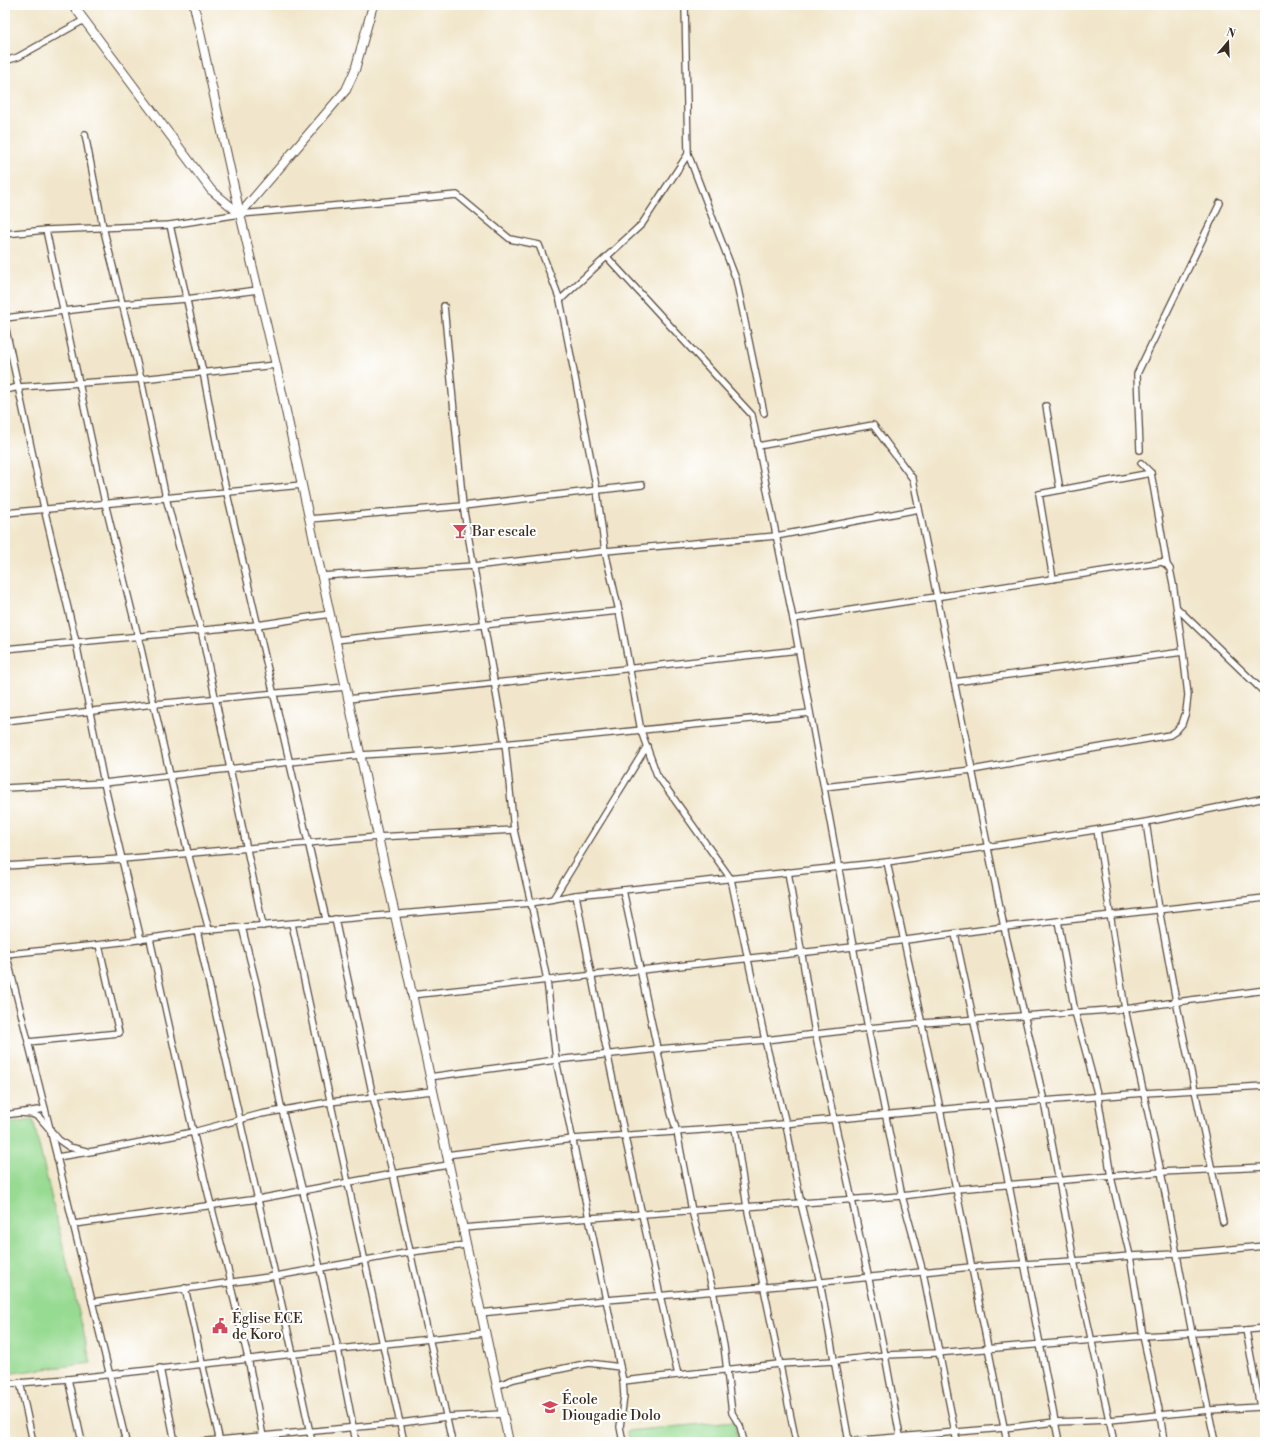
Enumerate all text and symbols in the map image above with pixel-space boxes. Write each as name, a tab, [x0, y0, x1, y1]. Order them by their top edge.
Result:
north arrow	[1208, 22, 1248, 62]
text: N	[1225, 25, 1238, 42]
bar icon: Bar escale	[451, 522, 469, 540]
place label: Bar escale	[471, 523, 536, 541]
place label: Église ECE de Koro	[232, 1308, 303, 1344]
public building icon: Église ECE de Koro	[211, 1317, 229, 1335]
place label: École Diougadie Dolo	[562, 1389, 661, 1425]
school or university icon: École Diougadie Dolo	[541, 1398, 559, 1416]

